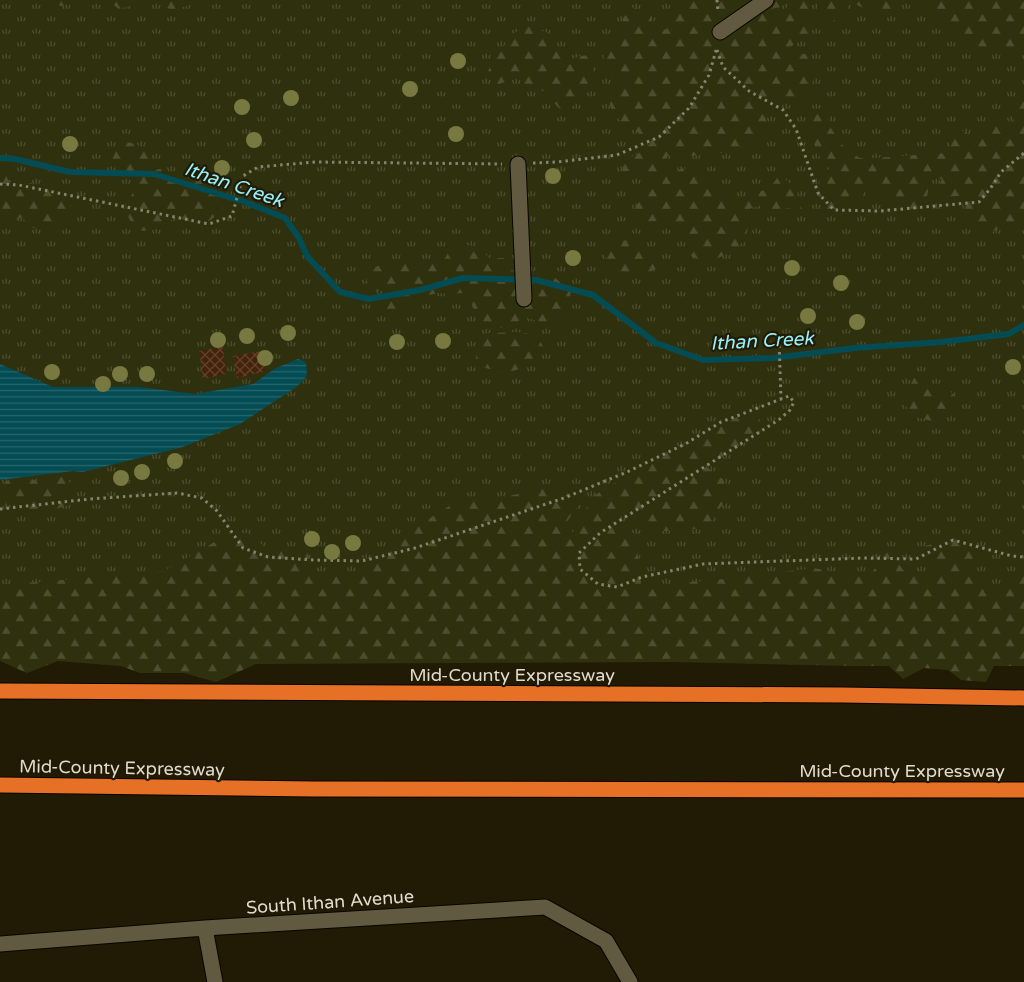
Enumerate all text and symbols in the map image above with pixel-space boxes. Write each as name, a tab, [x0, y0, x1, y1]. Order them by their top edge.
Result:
water label: Ithan Creek	[182, 158, 288, 213]
water label: Ithan Creek	[710, 327, 816, 355]
street label: Mid-County Expressway	[409, 664, 615, 686]
street label: Mid-County Expressway	[19, 755, 225, 781]
street label: Mid-County Expressway	[799, 760, 1005, 782]
street label: South Ithan Avenue	[245, 885, 415, 919]

